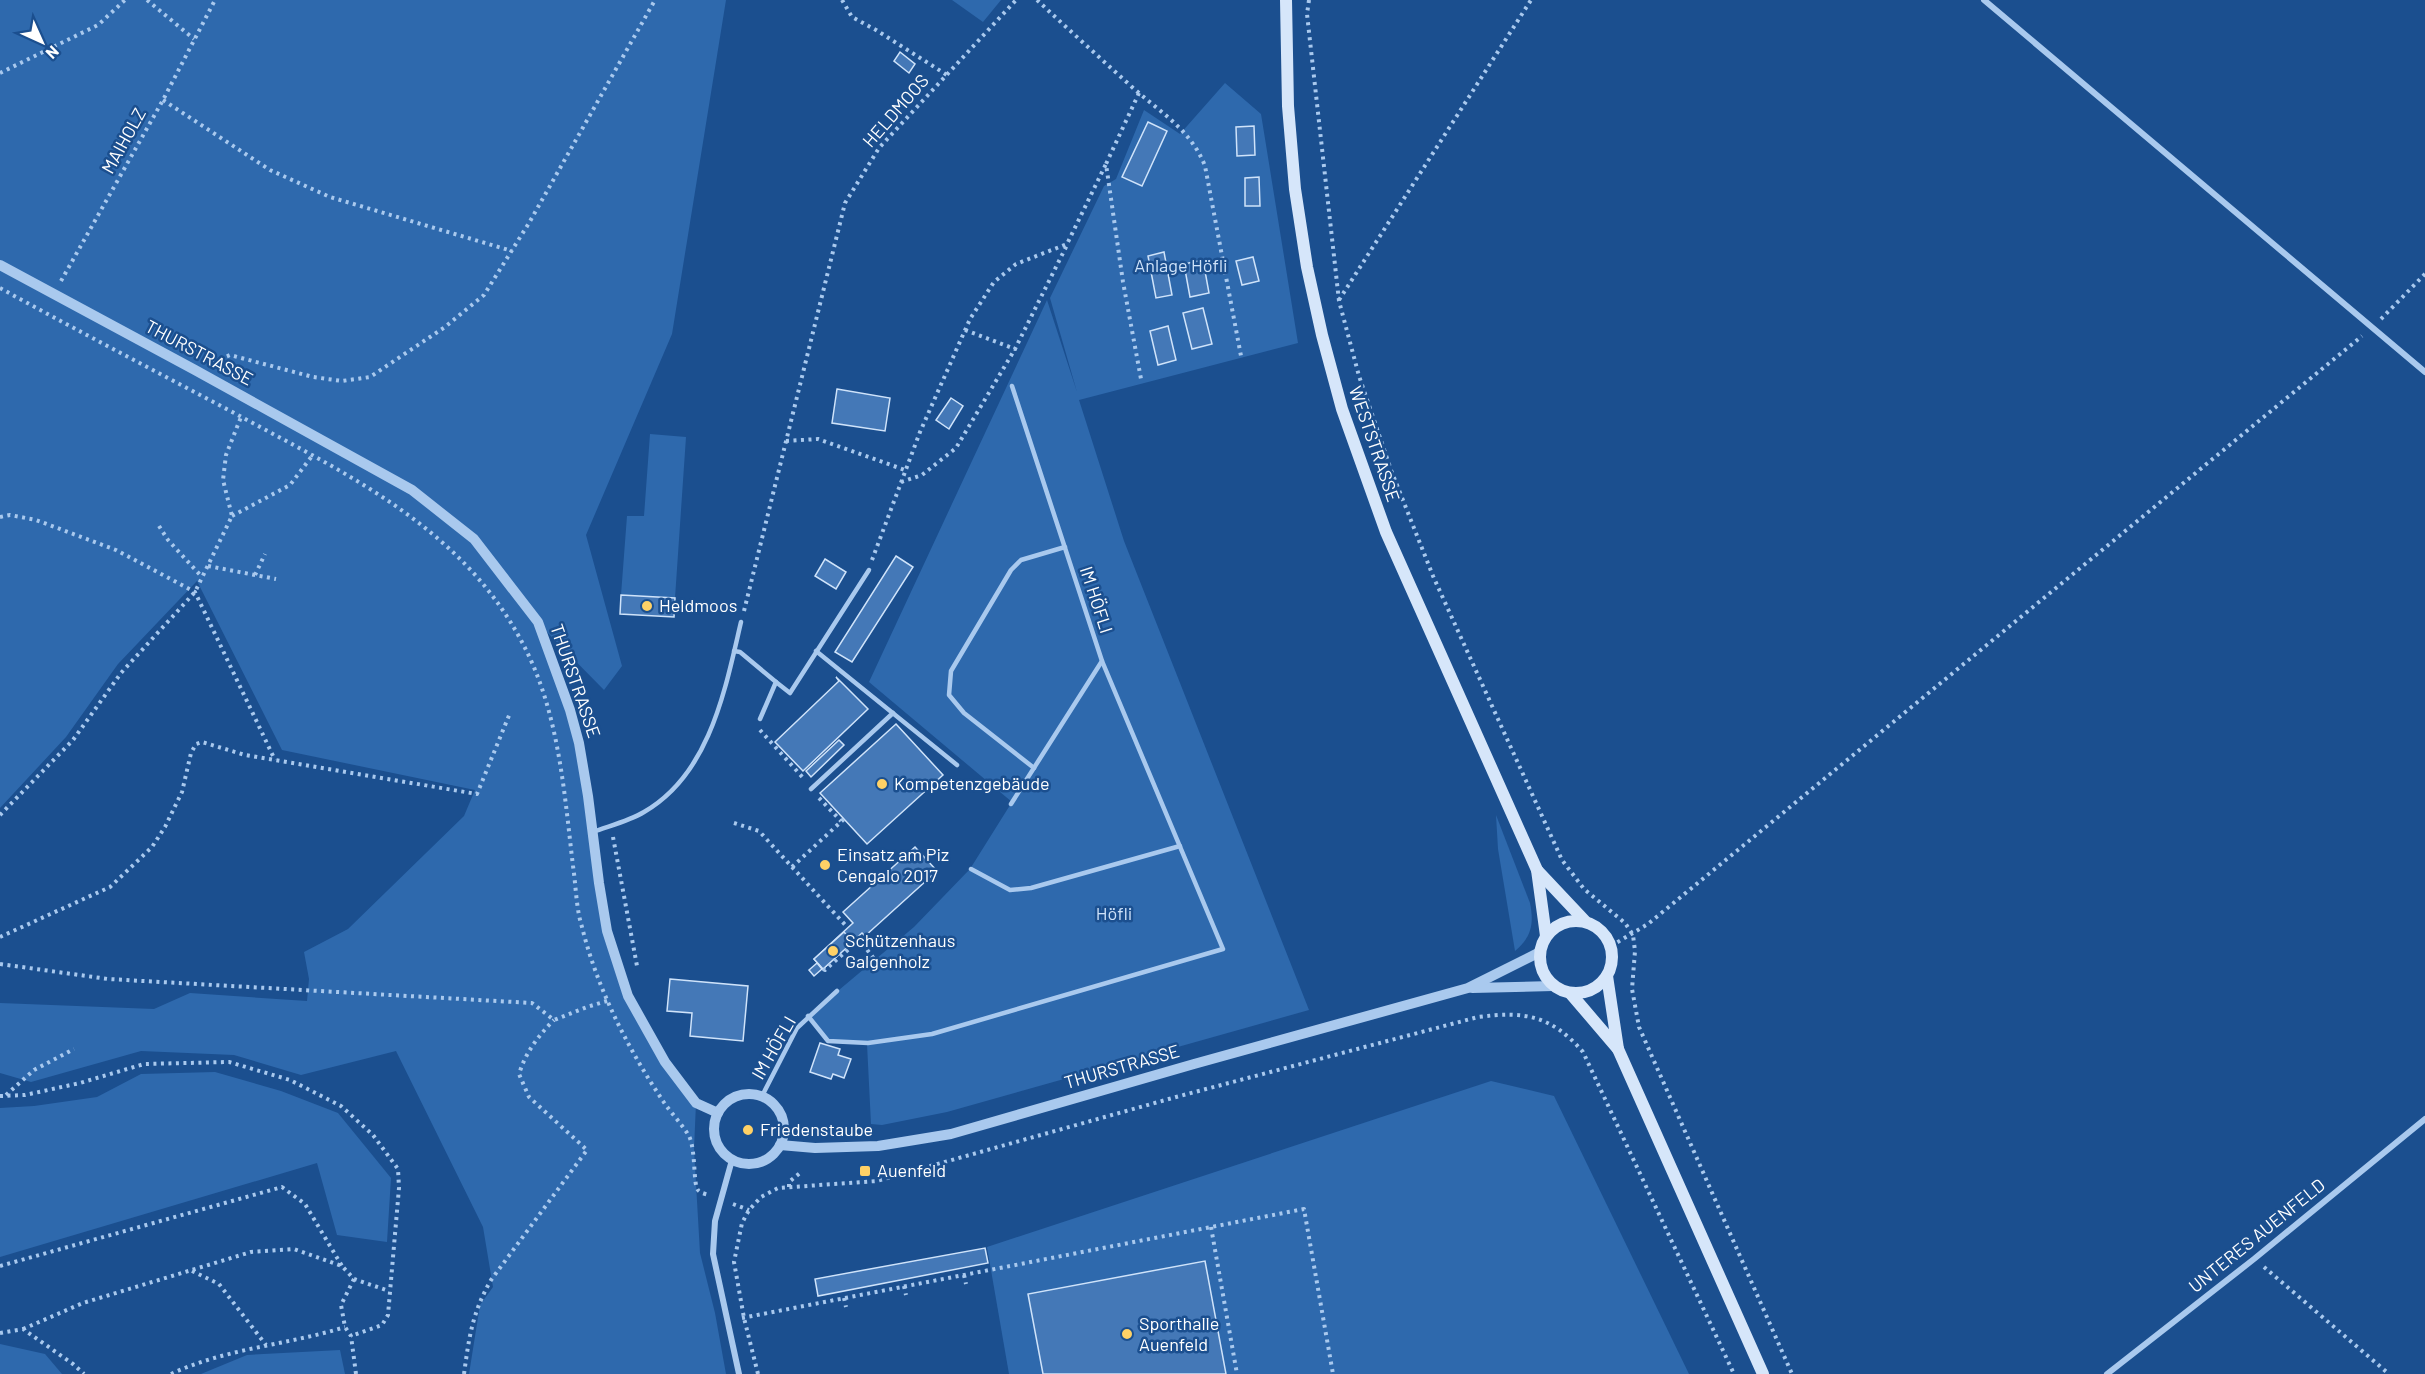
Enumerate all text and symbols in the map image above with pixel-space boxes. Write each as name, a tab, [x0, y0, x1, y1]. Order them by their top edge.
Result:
north arrow	[12, 12, 72, 72]
text: N	[42, 42, 63, 63]
street label: HELDMOOS	[857, 69, 933, 151]
street label: MAIHOLZ	[96, 104, 150, 177]
park label: Anlage Höfli	[1134, 254, 1228, 276]
street label: THURSTRASSE	[142, 314, 257, 390]
street label: WESTSTRASSE	[1345, 383, 1405, 504]
street label: IM HÖFLI	[1076, 563, 1118, 636]
place label: Heldmoos	[659, 594, 737, 616]
marker: Heldmoos	[640, 599, 654, 613]
street label: THURSTRASSE	[546, 621, 606, 740]
place label: Kompetenzgebäude	[894, 772, 1050, 794]
marker: Kompetenzgebäude	[875, 777, 889, 791]
place label: Einsatz am Piz Cengalo 2017	[837, 843, 949, 886]
marker: Einsatz am Piz Cengalo 2017	[818, 858, 832, 872]
park label: Höfli	[1096, 902, 1132, 924]
place label: Schützenhaus Galgenholz	[845, 929, 955, 972]
marker: Schützenhaus Galgenholz	[826, 944, 840, 958]
street label: IM HÖFLI	[746, 1012, 800, 1083]
street label: THURSTRASSE	[1062, 1039, 1182, 1093]
place label: Friedenstaube	[760, 1118, 873, 1140]
marker: Friedenstaube	[741, 1123, 755, 1137]
place label: Auenfeld	[877, 1159, 946, 1181]
marker: Auenfeld	[858, 1164, 872, 1178]
street label: UNTERES AUENFELD	[2184, 1174, 2329, 1297]
place label: Sporthalle Auenfeld	[1139, 1312, 1219, 1355]
marker: Sporthalle Auenfeld	[1120, 1327, 1134, 1341]

